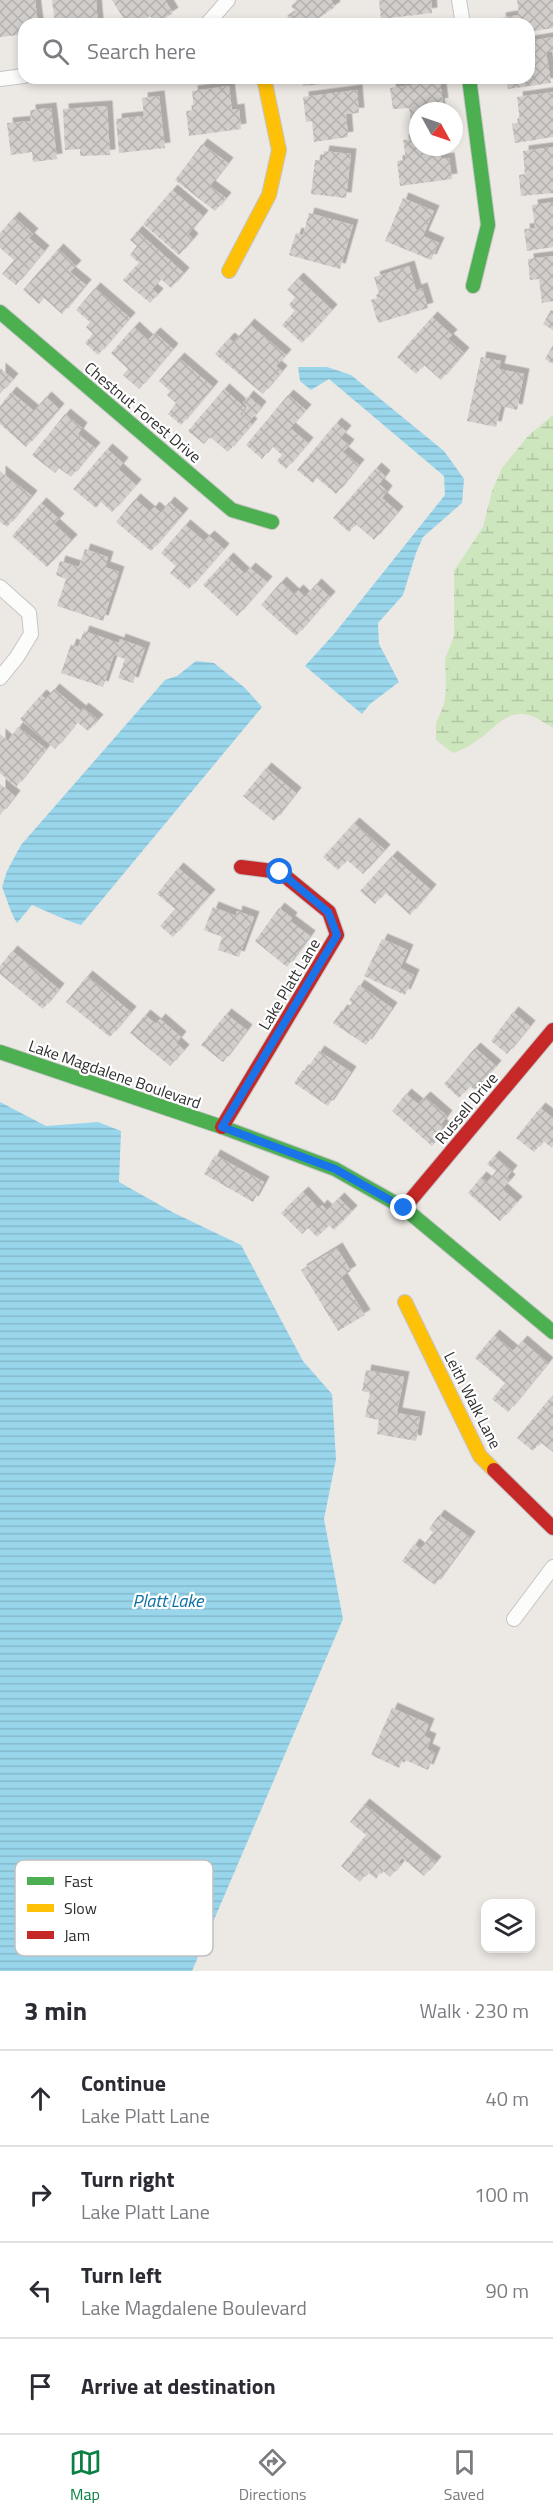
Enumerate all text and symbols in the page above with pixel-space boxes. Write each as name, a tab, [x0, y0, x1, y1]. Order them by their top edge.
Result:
search box	[18, 18, 535, 84]
text: Search here	[87, 34, 196, 68]
icon: search	[39, 35, 72, 68]
north arrow	[409, 102, 463, 156]
street label: Chestnut Forest Drive	[79, 356, 207, 468]
route start	[266, 858, 292, 884]
street label: Lake Platt Lane	[252, 934, 326, 1034]
street label: Lake Magdalene Boulevard	[26, 1033, 204, 1115]
street label: Russell Drive	[429, 1067, 503, 1149]
route end	[390, 1194, 416, 1220]
street label: Leith Walk Lane	[438, 1347, 508, 1453]
water label: Platt Lake	[133, 1587, 205, 1614]
legend	[15, 1860, 213, 1956]
text: Fast	[64, 1869, 93, 1893]
text: Slow	[64, 1896, 97, 1920]
map controls	[481, 1899, 535, 1953]
button: layers	[481, 1899, 535, 1953]
text: Jam	[64, 1923, 90, 1947]
text: 3 min	[24, 1991, 87, 2030]
text: Walk · 230 m	[420, 1995, 529, 2026]
text: Continue	[81, 2066, 166, 2100]
icon: ahead	[24, 2082, 57, 2115]
text: 40 m	[485, 2083, 529, 2114]
text: Lake Platt Lane	[81, 2100, 210, 2131]
text: Turn right	[81, 2162, 175, 2196]
icon: right	[24, 2178, 57, 2211]
text: 100 m	[474, 2179, 529, 2210]
text: Lake Platt Lane	[81, 2196, 210, 2227]
text: Turn left	[81, 2258, 162, 2292]
icon: left	[24, 2274, 57, 2307]
text: 90 m	[485, 2275, 529, 2306]
text: Lake Magdalene Boulevard	[81, 2292, 307, 2323]
text: Arrive at destination	[81, 2369, 276, 2403]
icon: arrive	[24, 2370, 57, 2403]
tab: Map	[69, 2446, 102, 2506]
tab: Directions	[239, 2446, 307, 2506]
tab: Saved	[444, 2446, 484, 2506]

